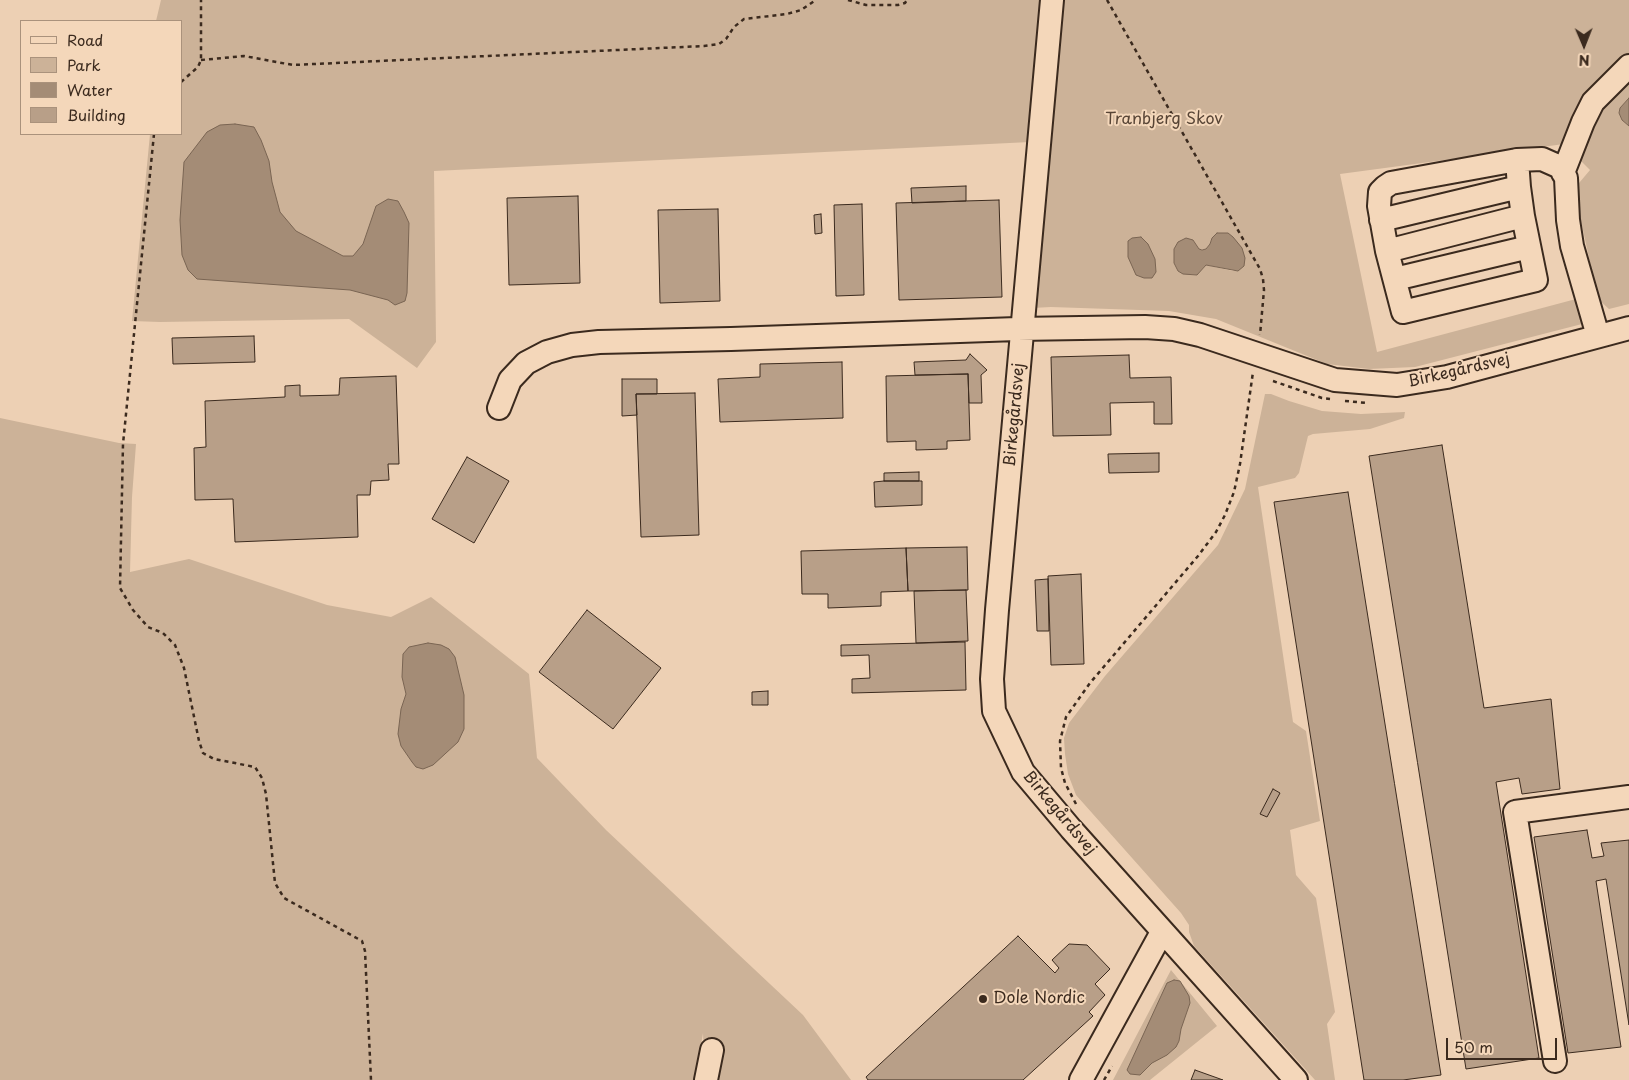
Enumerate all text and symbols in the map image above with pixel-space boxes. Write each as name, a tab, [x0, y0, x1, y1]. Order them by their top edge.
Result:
legend	[20, 20, 182, 135]
north arrow	[1559, 20, 1609, 70]
text: Road	[67, 28, 103, 51]
text: N	[1579, 50, 1590, 71]
text: Park	[67, 53, 101, 76]
text: Water	[67, 78, 112, 101]
text: Building	[67, 103, 126, 126]
park label: Tranbjerg Skov	[1105, 110, 1223, 130]
street label: Birkegårdsvej	[1406, 350, 1512, 392]
street label: Birkegårdsvej	[1001, 362, 1029, 468]
street label: Birkegårdsvej	[1018, 767, 1100, 859]
place label: Dole Nordic	[993, 989, 1085, 1009]
marker: Dole Nordic	[977, 993, 989, 1005]
scale bar	[1449, 1028, 1560, 1060]
text: 50 m	[1454, 1035, 1493, 1058]

